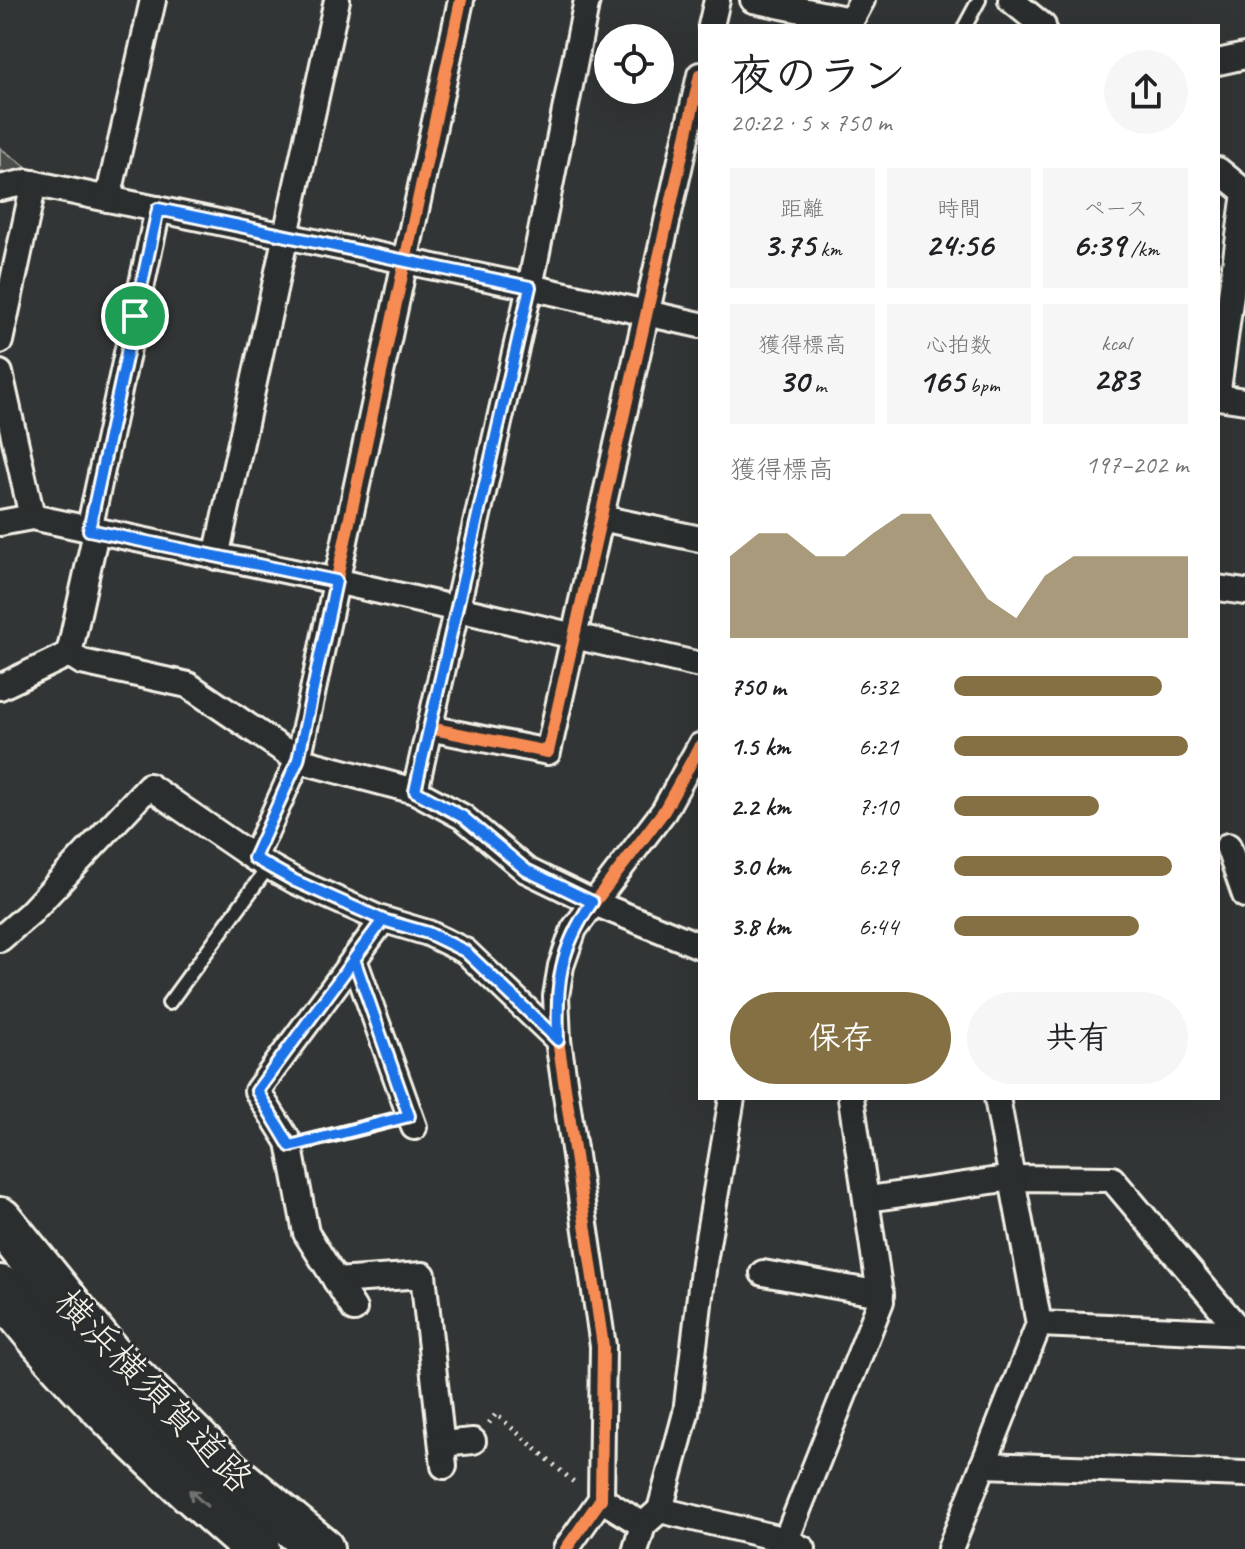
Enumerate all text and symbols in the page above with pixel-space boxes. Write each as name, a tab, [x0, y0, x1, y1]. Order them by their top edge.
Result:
map controls	[594, 24, 674, 104]
button: locate	[594, 24, 674, 104]
text: 夜のラン	[730, 48, 906, 103]
button: share	[1104, 50, 1188, 134]
text: 20:22 · 5 × 750 m	[730, 106, 891, 139]
text: 距離	[780, 195, 824, 223]
text: 時間	[937, 195, 981, 223]
text: ペース	[1083, 195, 1148, 223]
text: 3.75	[763, 223, 815, 266]
text: 24:56	[925, 223, 993, 266]
text: 6:39	[1072, 223, 1125, 266]
text: km	[815, 235, 842, 263]
text: /km	[1125, 235, 1159, 263]
pin	[101, 282, 169, 350]
icon: arrive	[113, 294, 157, 338]
text: kcal	[1101, 329, 1130, 357]
text: 獲得標高	[758, 331, 846, 359]
text: 心拍数	[926, 331, 992, 359]
text: 283	[1093, 357, 1139, 400]
text: 30	[778, 359, 809, 402]
text: 165	[918, 359, 964, 402]
text: m	[809, 371, 826, 399]
text: bpm	[964, 371, 1000, 399]
text: 197–202 m	[1085, 448, 1188, 481]
text: 獲得標高	[730, 453, 834, 486]
text: 750 m	[730, 670, 786, 703]
text: 6:32	[858, 670, 898, 703]
text: 1.5 km	[730, 730, 790, 763]
text: 6:21	[858, 730, 898, 763]
text: 2.2 km	[730, 790, 790, 823]
text: 7:10	[858, 790, 898, 823]
text: 3.0 km	[730, 850, 790, 883]
text: 6:29	[858, 850, 898, 883]
text: 3.8 km	[730, 910, 790, 943]
text: 6:44	[858, 910, 898, 943]
button: 保存	[730, 992, 951, 1084]
button: 共有	[967, 992, 1188, 1084]
street label: 横浜横須賀道路	[45, 1279, 263, 1503]
one-way arrow	[188, 1489, 208, 1507]

